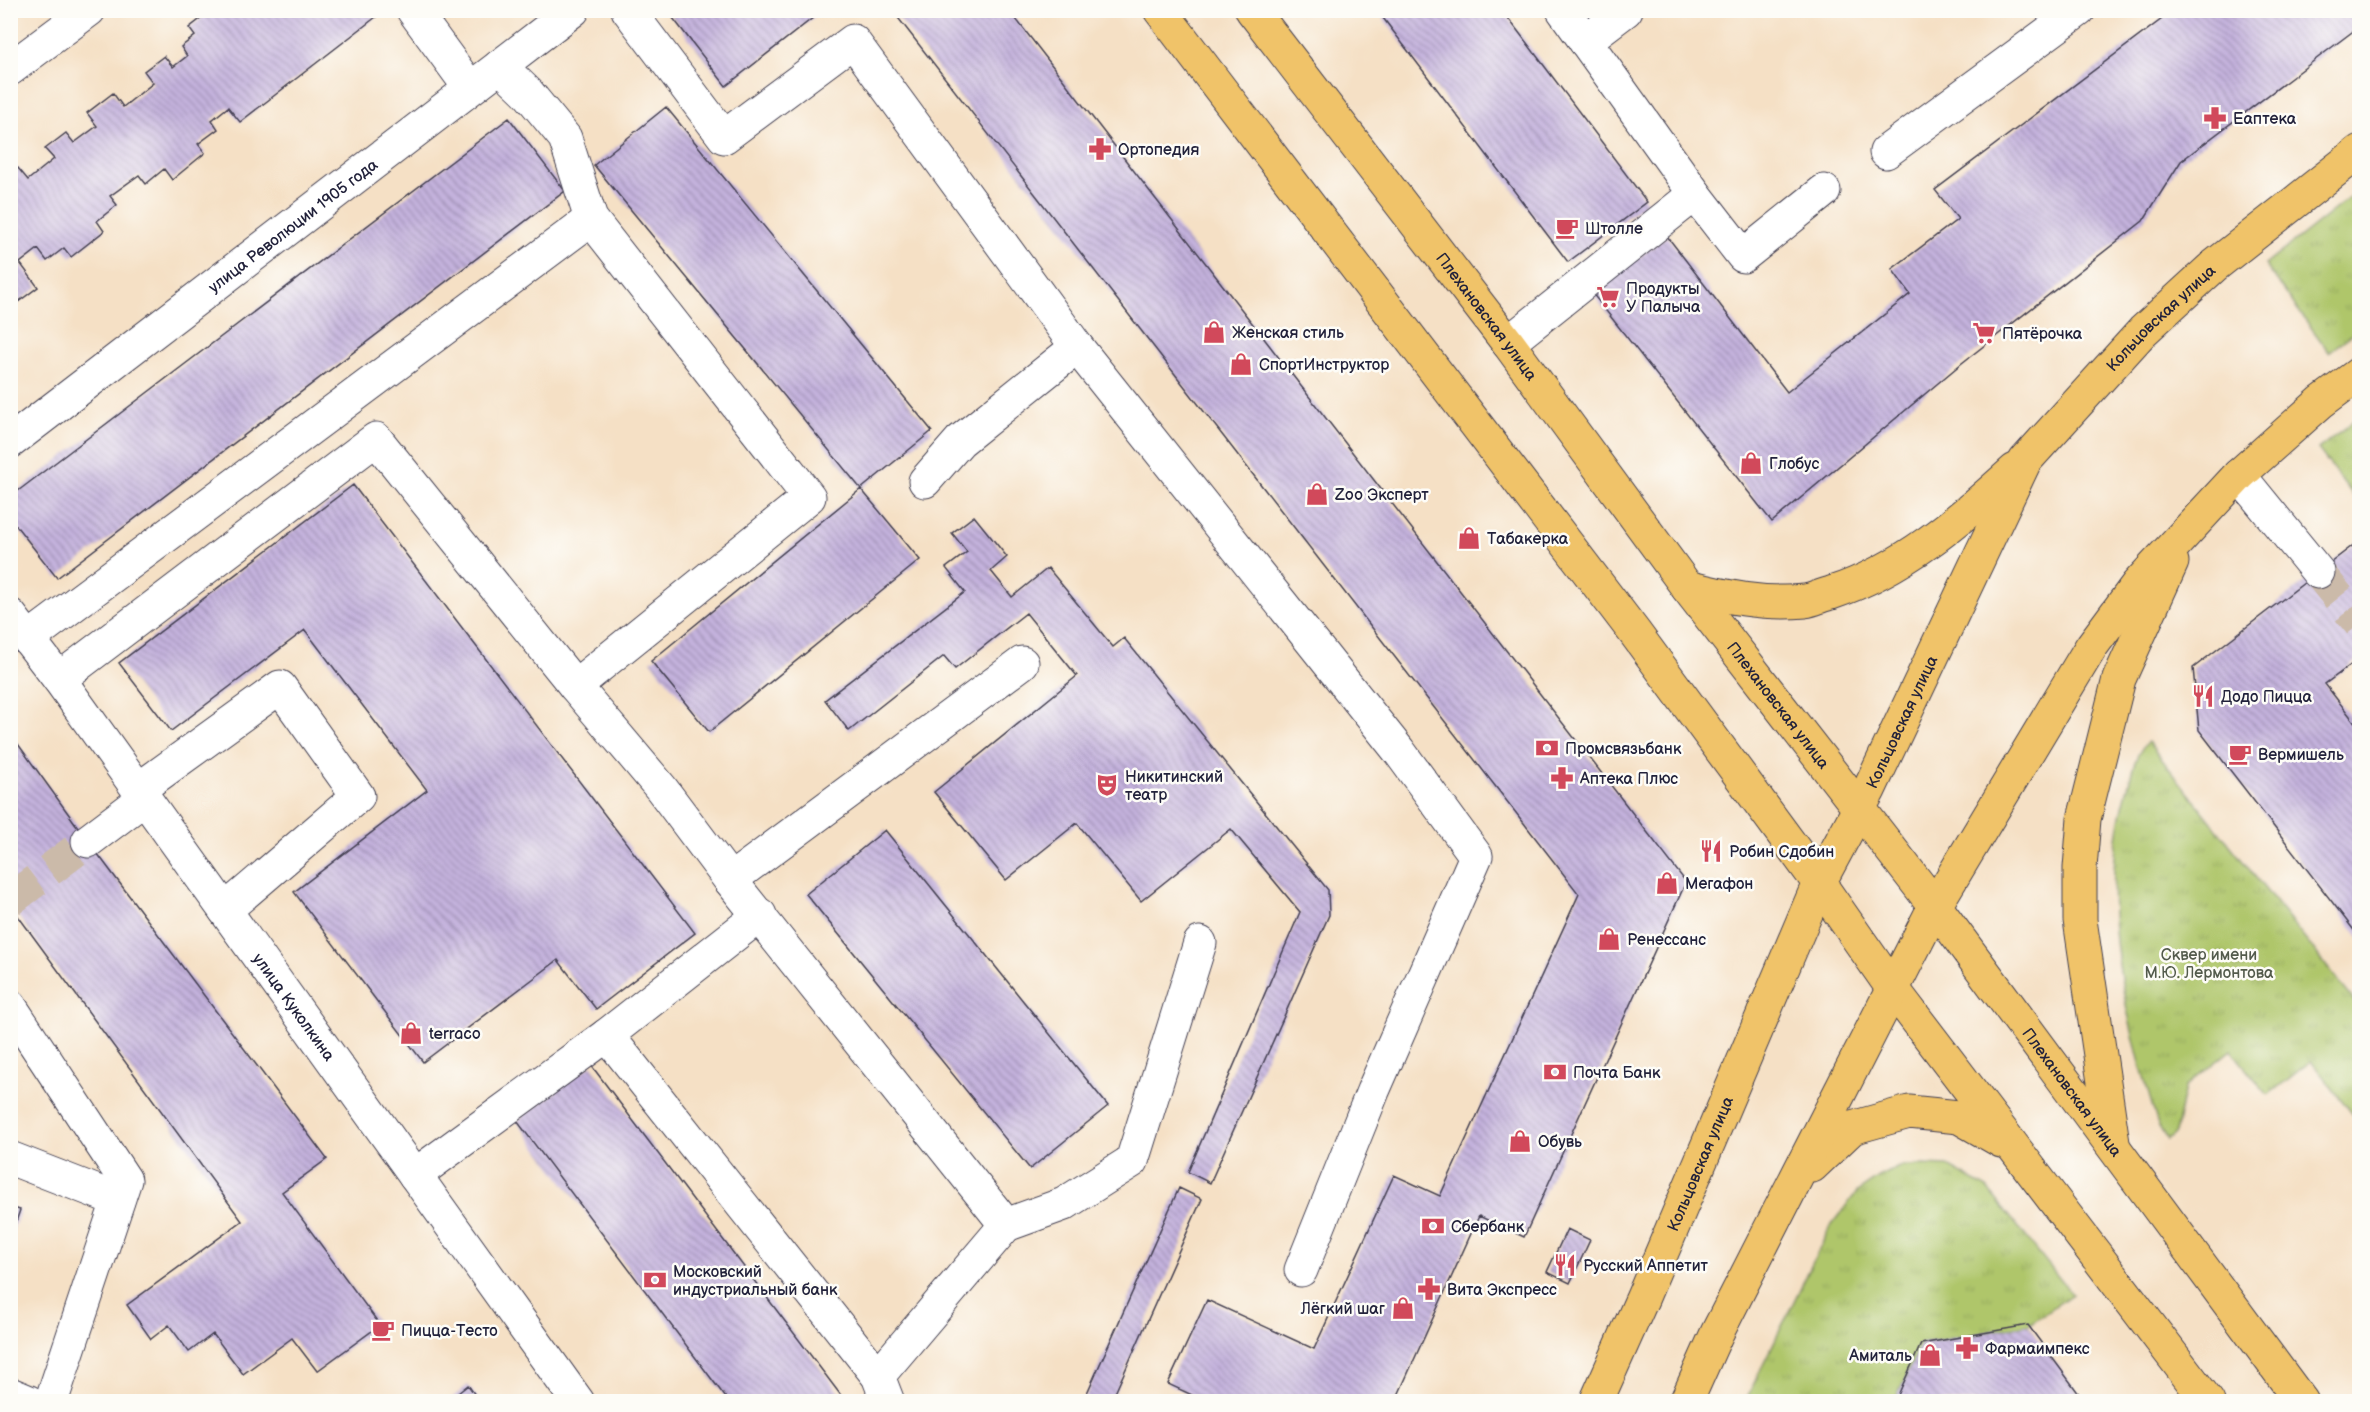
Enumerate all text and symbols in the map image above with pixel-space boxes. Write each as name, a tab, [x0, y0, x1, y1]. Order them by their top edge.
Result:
pharmacy icon: Еаптека	[2202, 105, 2228, 131]
place label: Еаптека	[2233, 110, 2297, 129]
pharmacy icon: Ортопедия	[1087, 136, 1113, 162]
place label: Ортопедия	[1118, 141, 1200, 160]
street label: улица Революции 1905 года	[205, 155, 382, 297]
cafe icon: Штолле	[1554, 215, 1580, 241]
place label: Штолле	[1585, 220, 1643, 239]
street label: Плехановская улица	[1431, 250, 1541, 385]
street label: Кольцовская улица	[2103, 261, 2220, 376]
place label: Продукты У Палыча	[1626, 280, 1701, 317]
supermarket icon: Продукты У Палыча	[1595, 284, 1621, 310]
shop icon: Женская стиль	[1201, 319, 1227, 345]
supermarket icon: Пятёрочка	[1971, 320, 1997, 346]
place label: Женская стиль	[1232, 324, 1344, 343]
place label: Пятёрочка	[2002, 325, 2083, 344]
shop icon: СпортИнструктор	[1228, 351, 1254, 377]
place label: СпортИнструктор	[1259, 356, 1389, 375]
shop icon: Глобус	[1738, 450, 1764, 476]
place label: Глобус	[1769, 455, 1819, 474]
shop icon: Zoo Эксперт	[1304, 481, 1330, 507]
place label: Zoo Эксперт	[1334, 486, 1429, 505]
shop icon: Табакерка	[1456, 525, 1482, 551]
place label: Табакерка	[1487, 530, 1569, 549]
street label: Плехановская улица	[1722, 639, 1833, 773]
street label: Кольцовская улица	[1863, 652, 1943, 792]
restaurant icon: Додо Пицца	[2190, 683, 2216, 709]
place label: Додо Пицца	[2221, 688, 2312, 707]
bank icon: Промсвязьбанк	[1534, 735, 1560, 761]
place label: Промсвязьбанк	[1565, 740, 1682, 759]
cafe icon: Вермишель	[2227, 741, 2253, 767]
place label: Вермишель	[2258, 746, 2344, 765]
pharmacy icon: Аптека Плюс	[1549, 765, 1575, 791]
place label: Никитинский театр	[1125, 768, 1223, 805]
place label: Аптека Плюс	[1579, 770, 1678, 789]
theatre icon: Никитинский театр	[1094, 772, 1120, 798]
restaurant icon: Робин Сдобин	[1698, 838, 1724, 864]
place label: Робин Сдобин	[1729, 843, 1834, 862]
shop icon: Мегафон	[1654, 870, 1680, 896]
place label: Мегафон	[1685, 875, 1753, 894]
shop icon: Ренессанс	[1596, 926, 1622, 952]
place label: Ренессанс	[1627, 931, 1706, 950]
park label: Сквер имени М.Ю. Лермонтова	[2145, 946, 2274, 983]
street label: улица Куколкина	[248, 950, 338, 1066]
shop icon: terraco	[398, 1020, 424, 1046]
place label: terraco	[429, 1025, 481, 1044]
street label: Плехановская улица	[2017, 1025, 2126, 1161]
bank icon: Почта Банк	[1542, 1059, 1568, 1085]
place label: Почта Банк	[1573, 1064, 1661, 1083]
street label: Кольцовская улица	[1664, 1093, 1738, 1235]
shop icon: Обувь	[1507, 1128, 1533, 1154]
place label: Обувь	[1538, 1133, 1582, 1152]
bank icon: Сбербанк	[1420, 1213, 1446, 1239]
place label: Сбербанк	[1451, 1218, 1525, 1237]
restaurant icon: Русский Аппетит	[1552, 1252, 1578, 1278]
place label: Русский Аппетит	[1583, 1257, 1709, 1276]
place label: Московский индустриальный банк	[673, 1263, 838, 1300]
bank icon: Московский индустриальный банк	[642, 1267, 668, 1293]
pharmacy icon: Вита Экспресс	[1416, 1276, 1442, 1302]
place label: Вита Экспресс	[1447, 1281, 1557, 1300]
shop icon: Лёгкий шаг	[1390, 1295, 1416, 1321]
place label: Лёгкий шаг	[1300, 1300, 1385, 1319]
cafe icon: Пицца-Тесто	[370, 1317, 396, 1343]
place label: Пицца-Тесто	[401, 1322, 498, 1341]
pharmacy icon: Фармаимпекс	[1954, 1335, 1980, 1361]
place label: Фармаимпекс	[1985, 1340, 2090, 1359]
shop icon: Амиталь	[1917, 1342, 1943, 1368]
place label: Амиталь	[1848, 1347, 1912, 1366]

